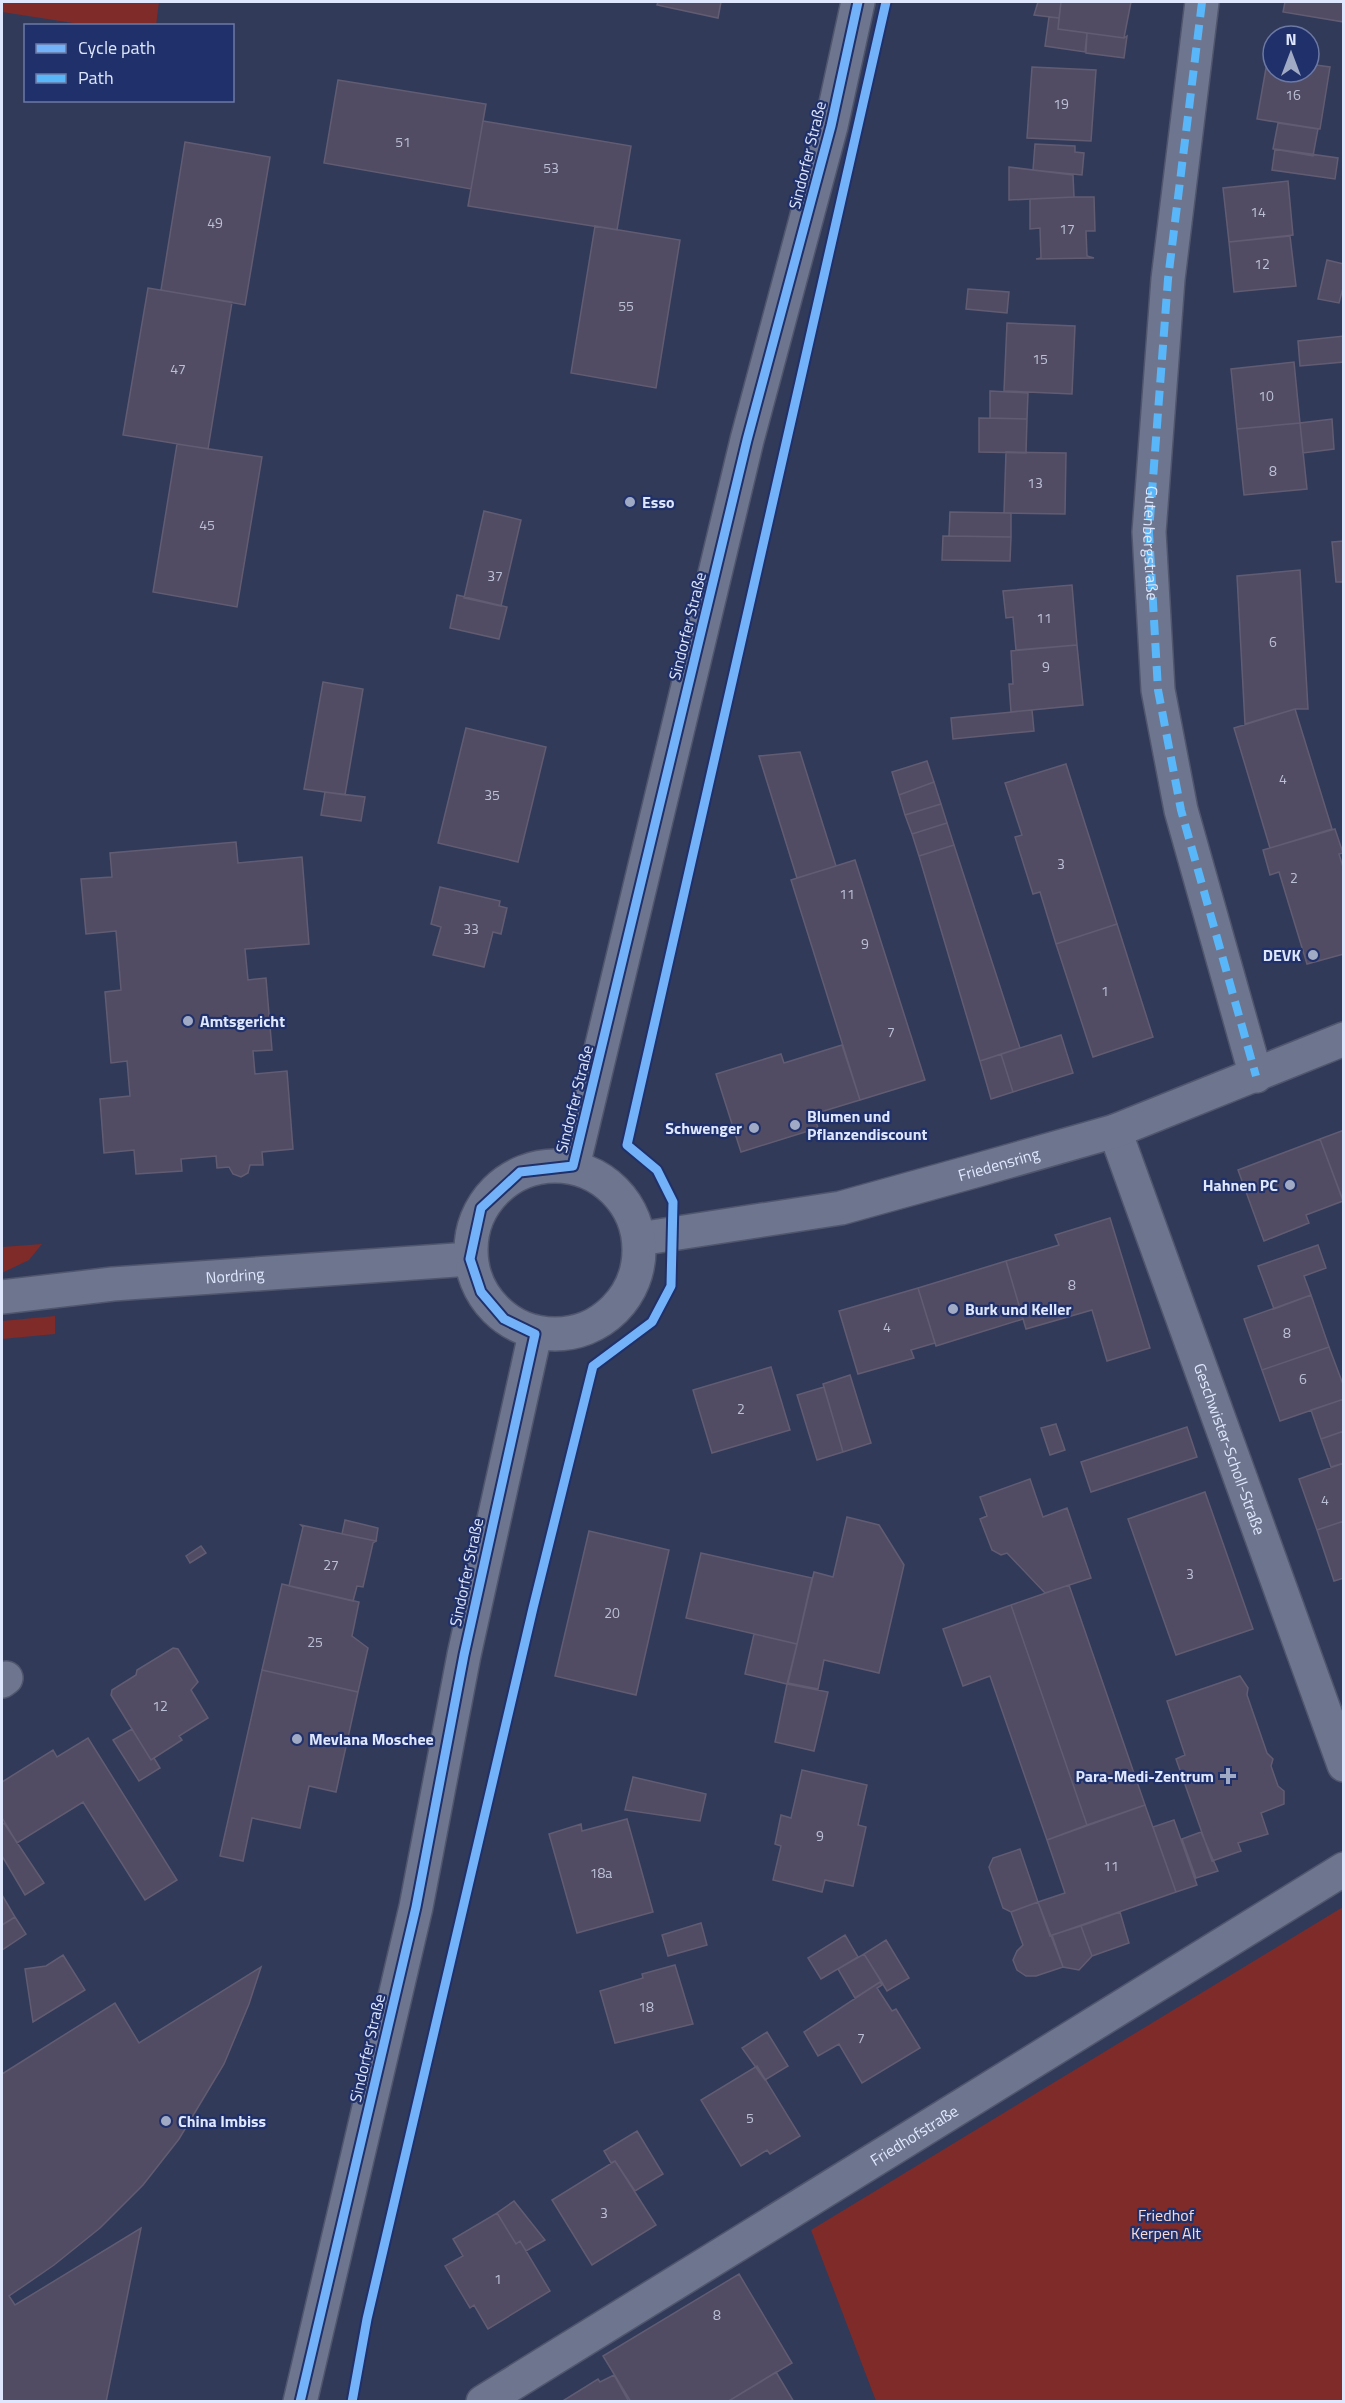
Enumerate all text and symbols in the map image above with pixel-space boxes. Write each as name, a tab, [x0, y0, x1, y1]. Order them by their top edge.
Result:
legend	[24, 24, 234, 102]
north arrow	[1261, 24, 1321, 84]
text: N	[1285, 27, 1297, 51]
text: Cycle path	[78, 34, 156, 61]
text: Path	[78, 64, 114, 91]
house number: 16	[1285, 84, 1301, 105]
house number: 19	[1053, 93, 1069, 114]
street label: Sindorfer Straße	[782, 99, 832, 211]
house number: 51	[395, 131, 411, 152]
house number: 53	[543, 157, 559, 178]
house number: 14	[1250, 201, 1266, 222]
house number: 49	[207, 212, 223, 233]
house number: 17	[1059, 218, 1075, 239]
house number: 12	[1254, 253, 1270, 274]
house number: 55	[618, 295, 634, 316]
house number: 15	[1032, 348, 1048, 369]
house number: 47	[170, 358, 186, 379]
house number: 10	[1258, 385, 1274, 406]
house number: 8	[1269, 460, 1277, 481]
house number: 13	[1027, 472, 1043, 493]
street label: Gutenbergstraße	[1137, 485, 1165, 601]
place label: Esso	[642, 490, 674, 514]
marker: Esso	[623, 495, 637, 509]
house number: 45	[199, 514, 215, 535]
house number: 37	[487, 565, 503, 586]
street label: Sindorfer Straße	[662, 570, 712, 682]
house number: 11	[1036, 607, 1052, 628]
house number: 6	[1269, 631, 1277, 652]
house number: 9	[1042, 656, 1050, 677]
house number: 4	[1279, 768, 1287, 789]
house number: 35	[484, 784, 500, 805]
house number: 3	[1057, 853, 1065, 874]
house number: 2	[1290, 867, 1298, 888]
house number: 11	[839, 883, 855, 904]
house number: 33	[463, 918, 479, 939]
house number: 9	[861, 933, 869, 954]
place label: DEVK	[1263, 943, 1302, 967]
marker: DEVK	[1306, 948, 1320, 962]
house number: 1	[1101, 980, 1109, 1001]
place label: Amtsgericht	[200, 1009, 285, 1033]
marker: Amtsgericht	[181, 1014, 195, 1028]
house number: 7	[887, 1021, 895, 1042]
street label: Sindorfer Straße	[549, 1043, 599, 1155]
place label: Blumen und Pflanzendiscount	[807, 1104, 927, 1146]
place label: Schwenger	[665, 1116, 742, 1140]
marker: Blumen und Pflanzendiscount	[788, 1118, 802, 1132]
marker: Schwenger	[747, 1121, 761, 1135]
street label: Friedensring	[955, 1141, 1042, 1187]
place label: Hahnen PC	[1203, 1173, 1278, 1197]
marker: Hahnen PC	[1283, 1178, 1297, 1192]
street label: Nordring	[205, 1261, 265, 1289]
house number: 8	[1068, 1274, 1076, 1295]
place label: Burk und Keller	[965, 1297, 1071, 1321]
marker: Burk und Keller	[946, 1302, 960, 1316]
house number: 4	[883, 1316, 891, 1337]
house number: 8	[1283, 1322, 1291, 1343]
street label: Geschwister-Scholl-Straße	[1188, 1360, 1272, 1538]
house number: 6	[1299, 1368, 1307, 1389]
house number: 2	[737, 1398, 745, 1419]
house number: 4	[1321, 1489, 1329, 1510]
street label: Sindorfer Straße	[443, 1515, 489, 1629]
house number: 27	[323, 1554, 339, 1575]
house number: 3	[1186, 1563, 1194, 1584]
house number: 20	[604, 1602, 620, 1623]
house number: 25	[307, 1631, 323, 1652]
house number: 12	[152, 1695, 168, 1716]
place label: Mevlana Moschee	[309, 1727, 434, 1751]
marker: Mevlana Moschee	[290, 1732, 304, 1746]
place label: Para-Medi-Zentrum	[1075, 1764, 1214, 1788]
marker: Para-Medi-Zentrum	[1219, 1767, 1237, 1785]
house number: 9	[816, 1825, 824, 1846]
house number: 11	[1103, 1855, 1119, 1876]
house number: 18a	[590, 1862, 612, 1883]
street label: Sindorfer Straße	[343, 1991, 391, 2105]
house number: 18	[638, 1996, 654, 2017]
house number: 7	[857, 2027, 865, 2048]
street label: Friedhofstraße	[865, 2099, 963, 2172]
house number: 5	[746, 2107, 754, 2128]
place label: China Imbiss	[178, 2109, 266, 2133]
marker: China Imbiss	[159, 2114, 173, 2128]
house number: 3	[600, 2202, 608, 2223]
park label: Friedhof Kerpen Alt	[1131, 2203, 1201, 2245]
house number: 1	[494, 2268, 502, 2289]
house number: 8	[713, 2304, 721, 2325]

